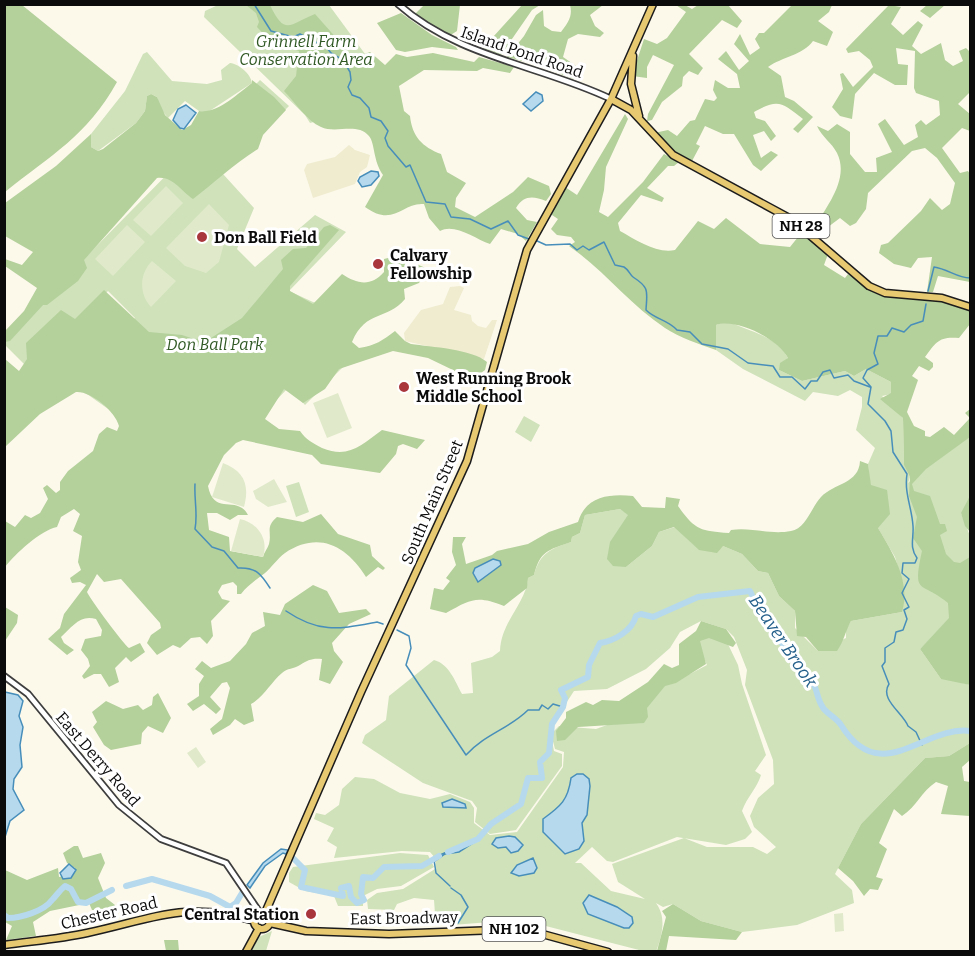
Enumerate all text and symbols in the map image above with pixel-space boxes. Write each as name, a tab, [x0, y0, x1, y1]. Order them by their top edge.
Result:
street label: Island Pond Road	[458, 22, 586, 82]
park label: Grinnell Farm Conservation Area	[239, 32, 373, 69]
road number: NH 28	[772, 214, 830, 238]
place label: Don Ball Field	[214, 228, 317, 247]
marker: Don Ball Field	[195, 230, 209, 244]
place label: Calvary Fellowship	[390, 246, 472, 283]
marker: Calvary Fellowship	[371, 257, 385, 271]
park label: Don Ball Park	[166, 335, 264, 354]
place label: West Running Brook Middle School	[416, 369, 572, 406]
marker: West Running Brook Middle School	[397, 380, 411, 394]
street label: South Main Street	[397, 437, 467, 567]
water label: Beaver Brook	[744, 591, 822, 692]
street label: East Derry Road	[52, 708, 144, 810]
street label: Chester Road	[59, 893, 160, 933]
place label: Central Station	[184, 905, 300, 924]
marker: Central Station	[304, 907, 318, 921]
street label: East Broadway	[350, 908, 459, 928]
road number: NH 102	[482, 917, 546, 941]

